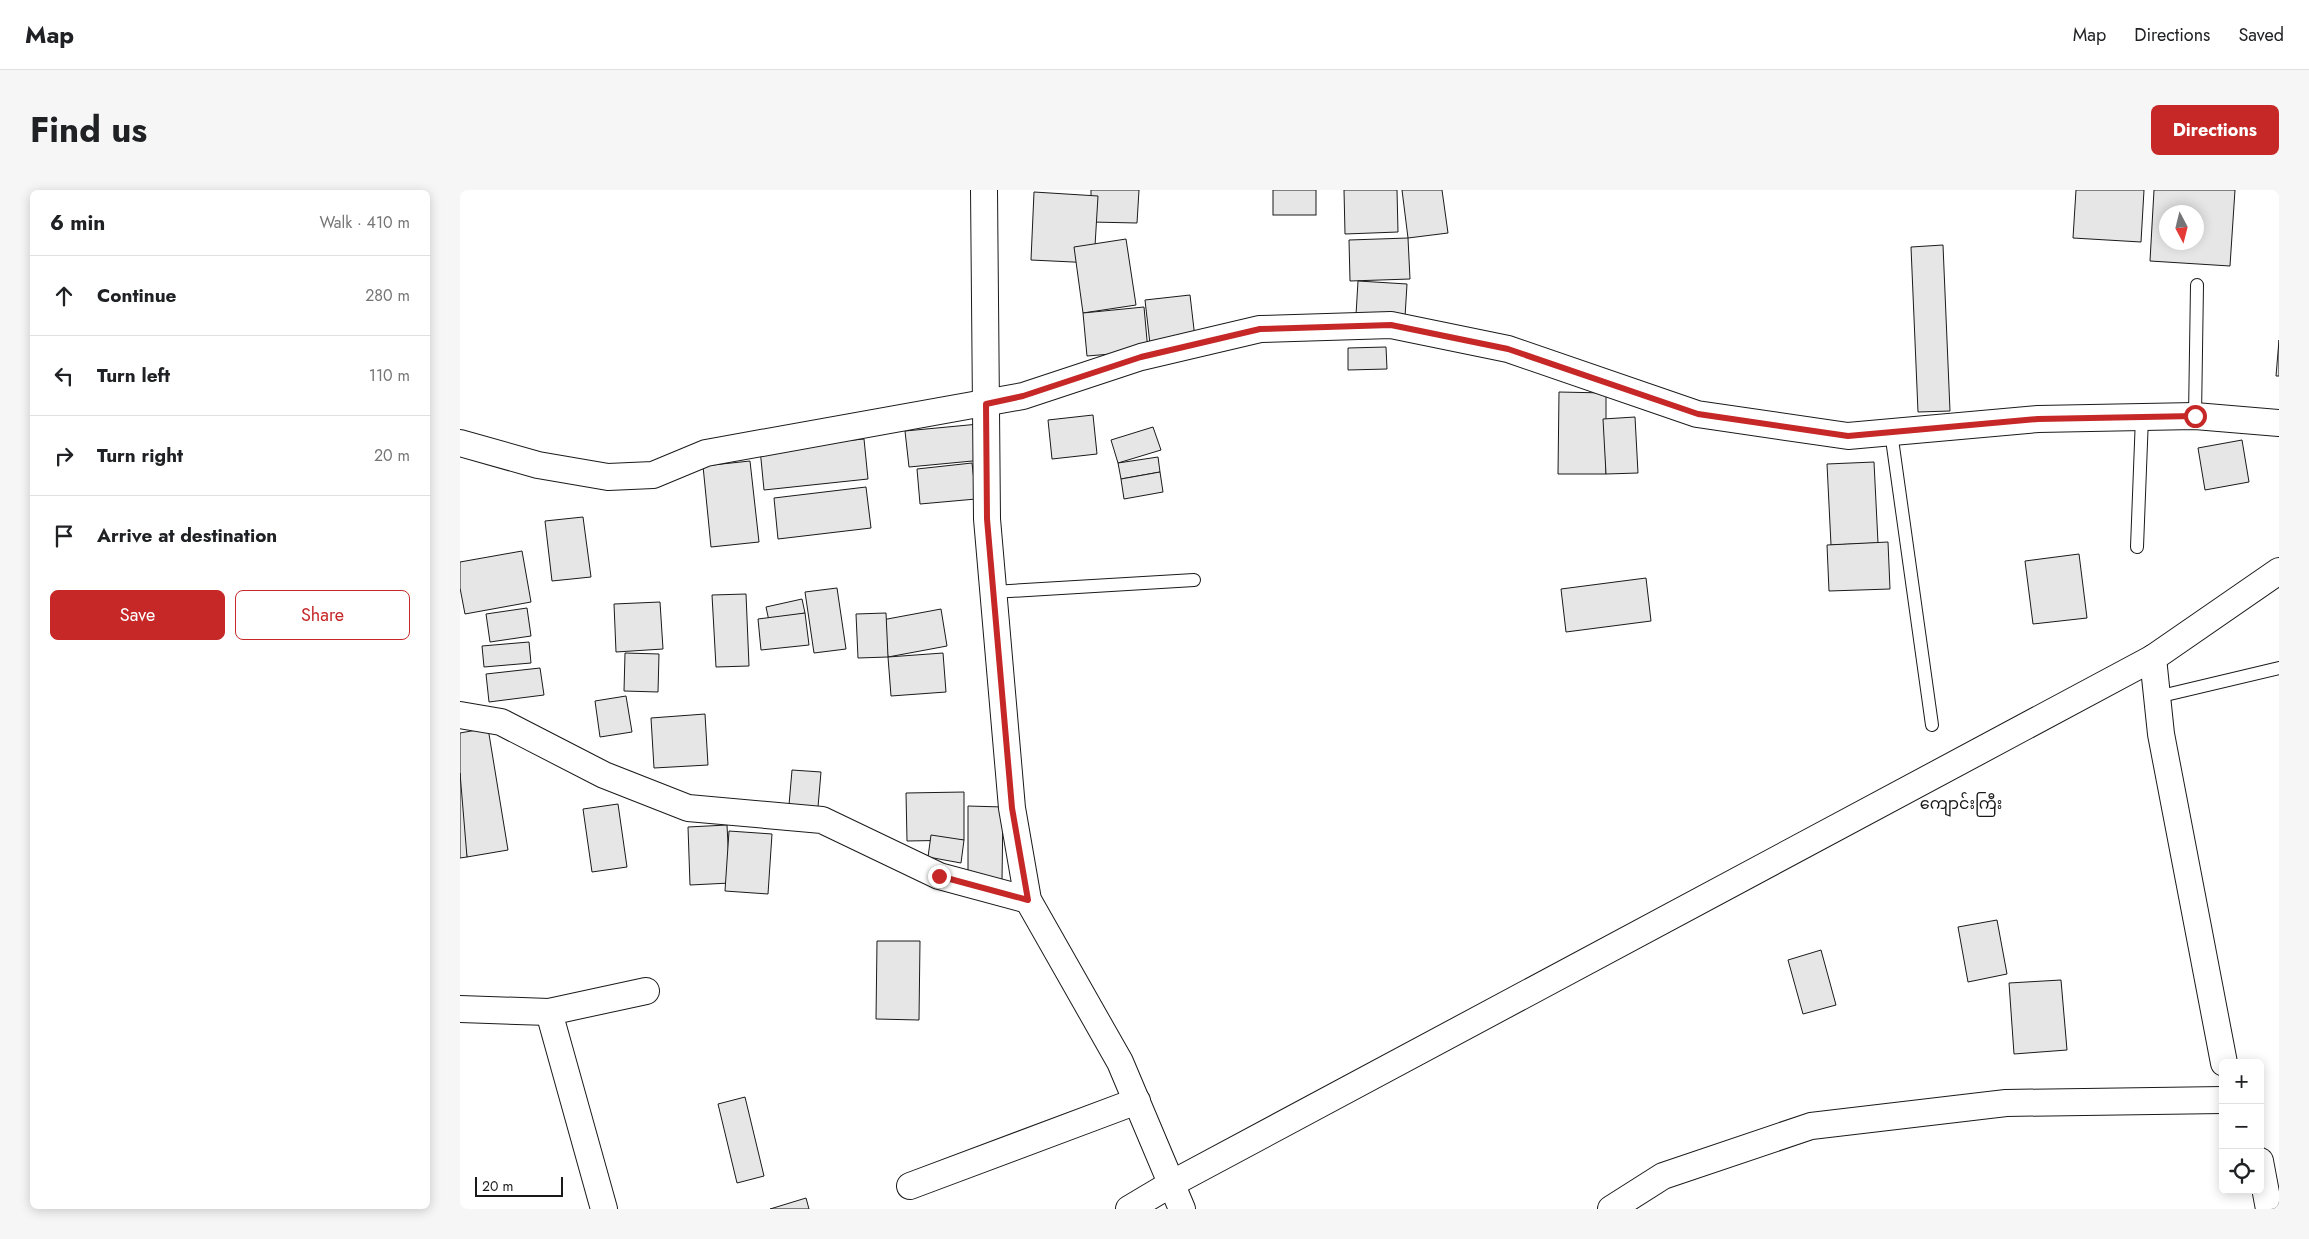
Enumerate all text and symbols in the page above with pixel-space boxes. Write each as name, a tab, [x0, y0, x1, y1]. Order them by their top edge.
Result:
text: Map	[25, 17, 74, 52]
text: Map	[2073, 22, 2106, 48]
text: Directions	[2134, 22, 2210, 48]
text: Saved	[2238, 22, 2284, 48]
text: Find us	[30, 105, 147, 155]
button: Directions	[2151, 105, 2279, 155]
north arrow	[2159, 205, 2204, 250]
text: 6 min	[50, 208, 105, 238]
text: Walk · 410 m	[320, 211, 410, 234]
icon: ahead	[50, 282, 78, 310]
text: Continue	[97, 282, 176, 309]
text: 280 m	[365, 284, 410, 307]
icon: left	[50, 362, 78, 390]
text: Turn left	[97, 362, 170, 389]
text: 110 m	[369, 364, 410, 387]
route start	[2184, 405, 2207, 428]
icon: right	[50, 442, 78, 470]
text: Turn right	[97, 442, 183, 469]
text: 20 m	[374, 444, 410, 467]
icon: arrive	[50, 522, 78, 550]
text: Arrive at destination	[97, 522, 277, 549]
button: Save	[50, 590, 225, 640]
button: Share	[235, 590, 410, 640]
district label: ကျောင်းကြီး	[1920, 792, 2002, 817]
route end	[928, 865, 951, 888]
map controls	[2219, 1059, 2264, 1194]
button: +	[2219, 1059, 2264, 1104]
button: −	[2219, 1104, 2264, 1149]
button: locate	[2219, 1149, 2264, 1194]
scale bar	[475, 1174, 562, 1197]
text: 20 m	[482, 1176, 514, 1196]

